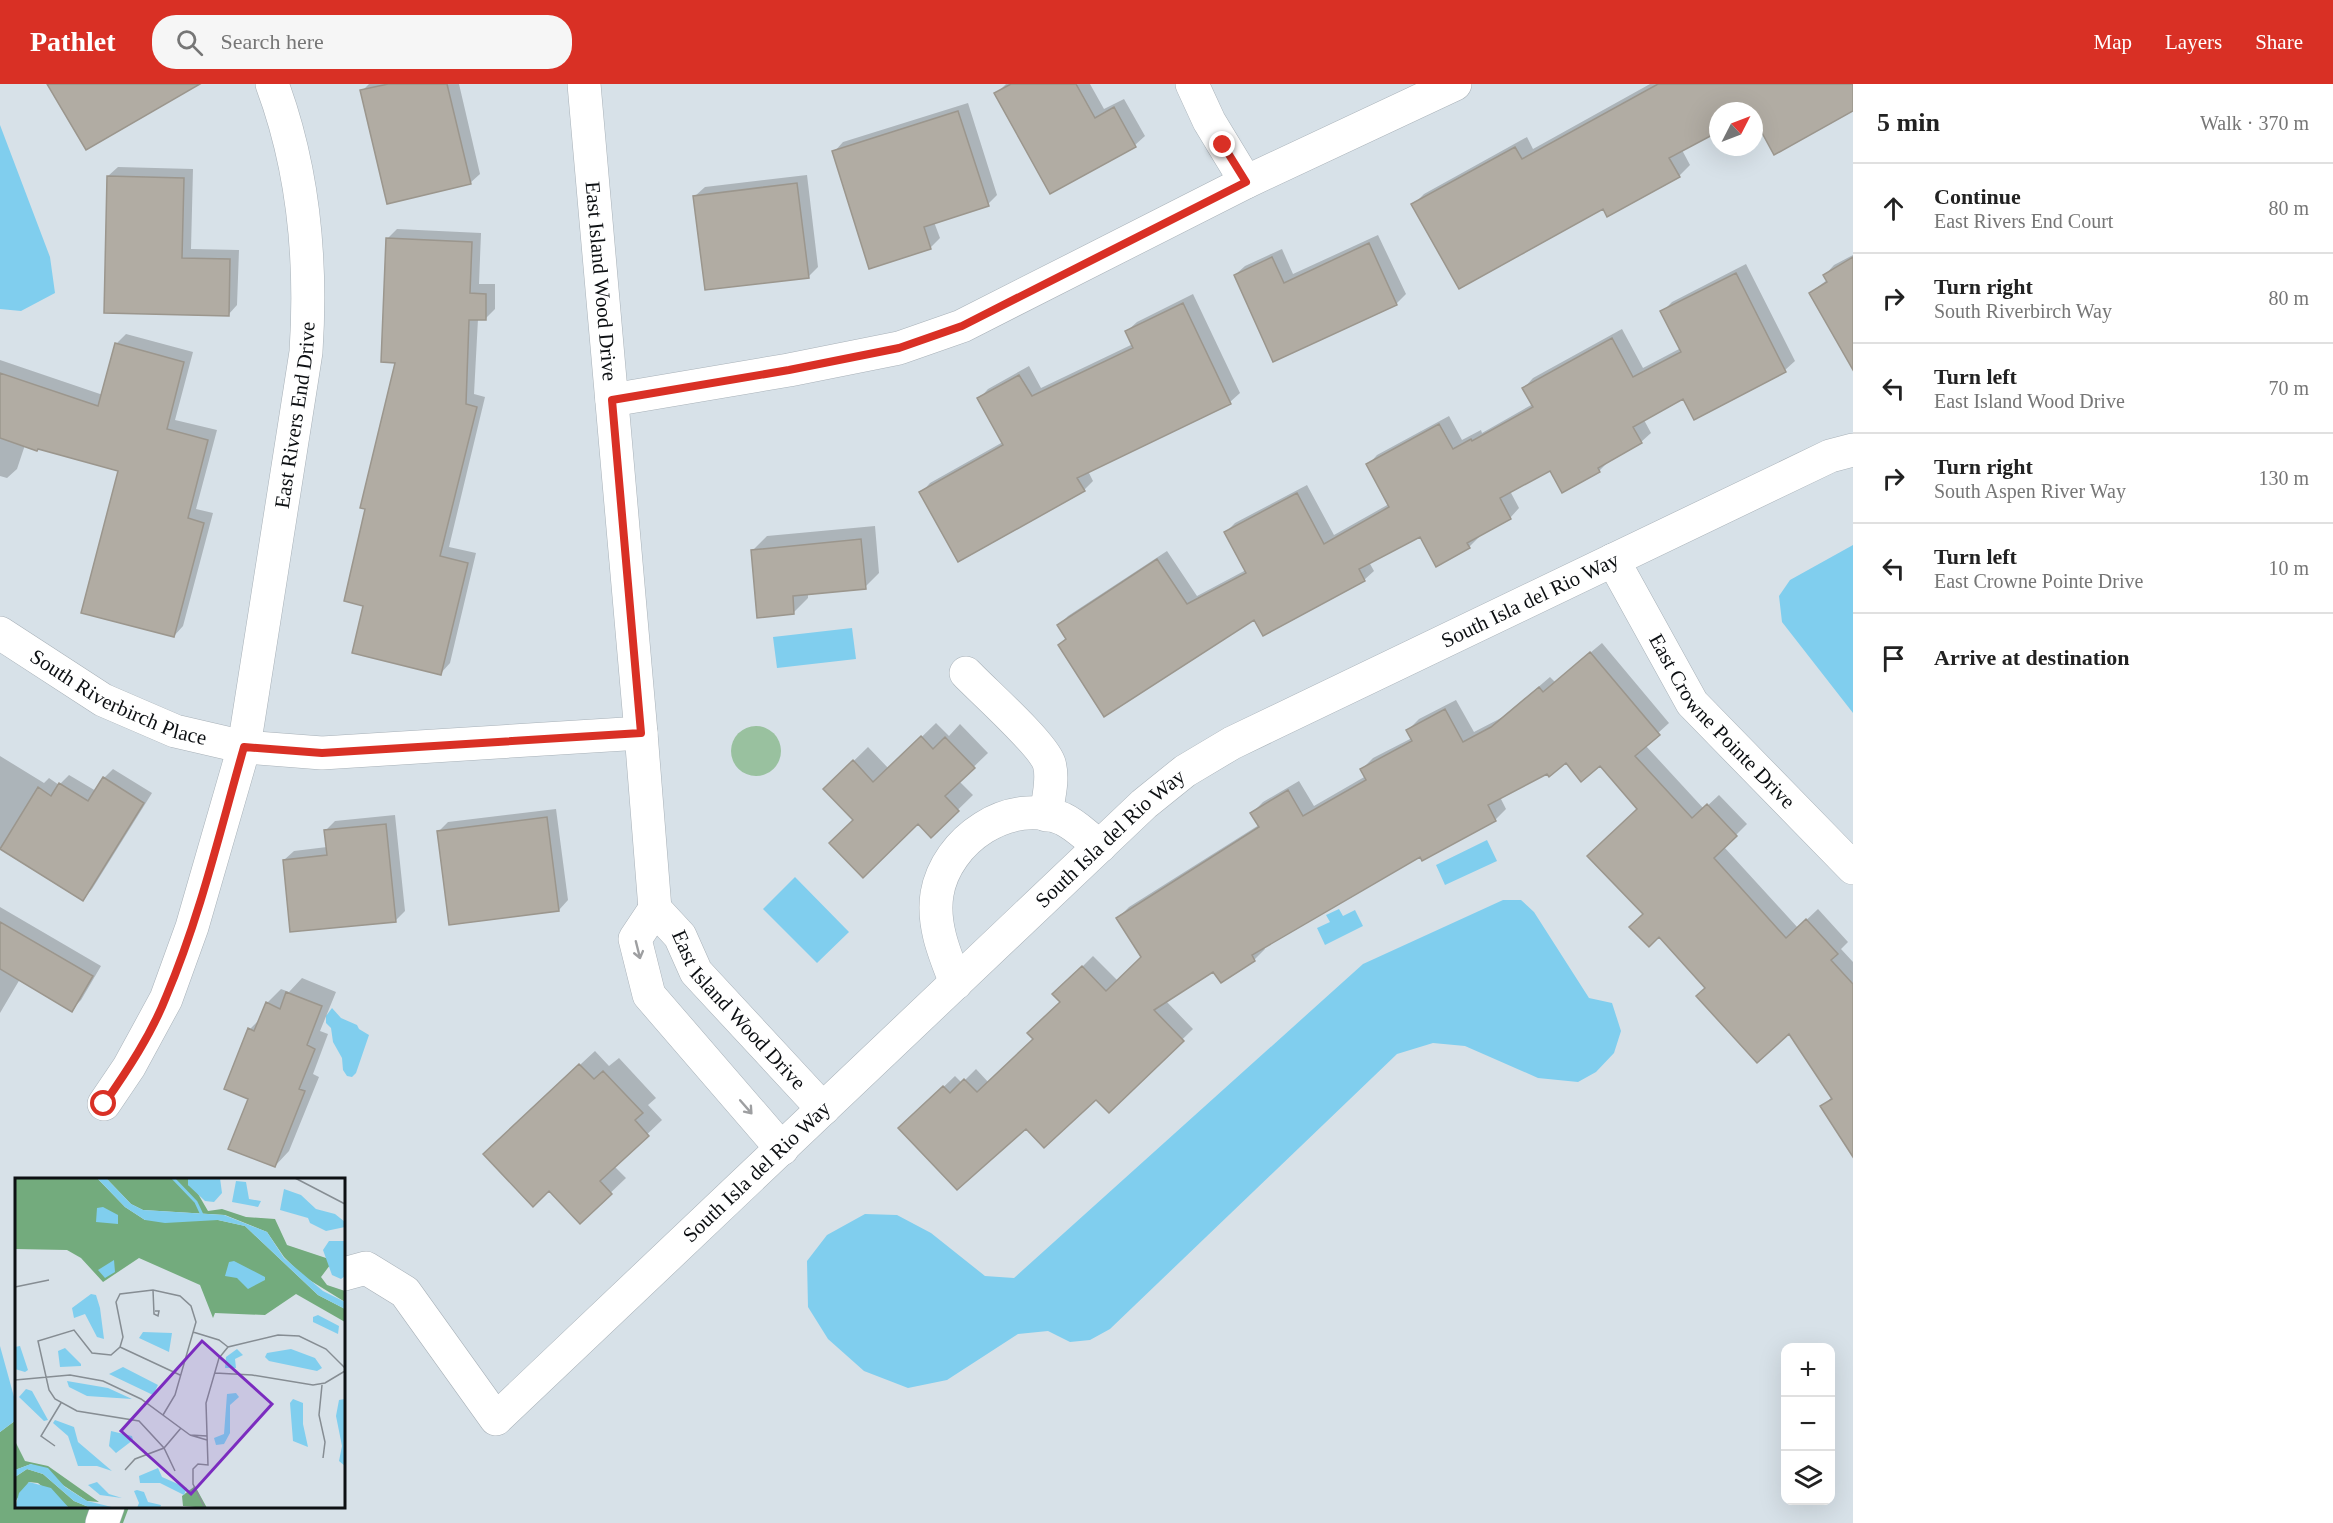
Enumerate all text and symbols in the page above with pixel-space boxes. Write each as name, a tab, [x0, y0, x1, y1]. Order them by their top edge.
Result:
search box	[152, 15, 572, 69]
text: Pathlet	[30, 26, 116, 57]
icon: search	[173, 26, 206, 59]
text: Search here	[221, 29, 324, 54]
text: Map	[2094, 30, 2132, 54]
text: Layers	[2165, 30, 2222, 54]
text: Share	[2255, 30, 2303, 54]
north arrow	[1709, 102, 1763, 156]
text: 5 min	[1877, 108, 1940, 137]
text: Walk · 370 m	[2200, 112, 2309, 134]
route end	[1209, 131, 1235, 157]
street label: East Island Wood Drive	[581, 180, 622, 382]
text: Continue	[1934, 184, 2021, 209]
icon: ahead	[1877, 192, 1910, 225]
text: 80 m	[2268, 197, 2309, 219]
text: East Rivers End Court	[1934, 210, 2113, 232]
text: Turn right	[1934, 274, 2033, 299]
icon: right	[1877, 282, 1910, 315]
text: 80 m	[2268, 287, 2309, 309]
text: South Riverbirch Way	[1934, 300, 2112, 322]
street label: East Rivers End Drive	[270, 321, 319, 510]
text: Turn left	[1934, 364, 2017, 389]
icon: left	[1877, 372, 1910, 405]
text: 70 m	[2268, 377, 2309, 399]
text: East Island Wood Drive	[1934, 390, 2125, 412]
text: Turn right	[1934, 454, 2033, 479]
icon: right	[1877, 462, 1910, 495]
text: 130 m	[2258, 467, 2309, 489]
text: South Aspen River Way	[1934, 480, 2126, 502]
text: Turn left	[1934, 544, 2017, 569]
street label: South Isla del Rio Way	[1437, 547, 1623, 653]
icon: left	[1877, 552, 1910, 585]
text: 10 m	[2268, 557, 2309, 579]
text: East Crowne Pointe Drive	[1934, 570, 2143, 592]
street label: East Crowne Pointe Drive	[1644, 629, 1800, 813]
icon: arrive	[1877, 642, 1910, 675]
street label: South Riverbirch Place	[26, 644, 209, 750]
text: Arrive at destination	[1934, 645, 2130, 670]
street label: South Isla del Rio Way	[1030, 764, 1190, 913]
street label: East Island Wood Drive	[667, 926, 811, 1094]
one-way arrow	[632, 940, 644, 959]
route start	[90, 1090, 116, 1116]
street label: South Isla del Rio Way	[678, 1096, 836, 1247]
one-way arrow	[739, 1099, 753, 1114]
inset map	[15, 1178, 345, 1508]
map controls	[1781, 1343, 1835, 1505]
button: +	[1781, 1343, 1835, 1397]
button: −	[1781, 1397, 1835, 1451]
button: layers	[1781, 1451, 1835, 1505]

